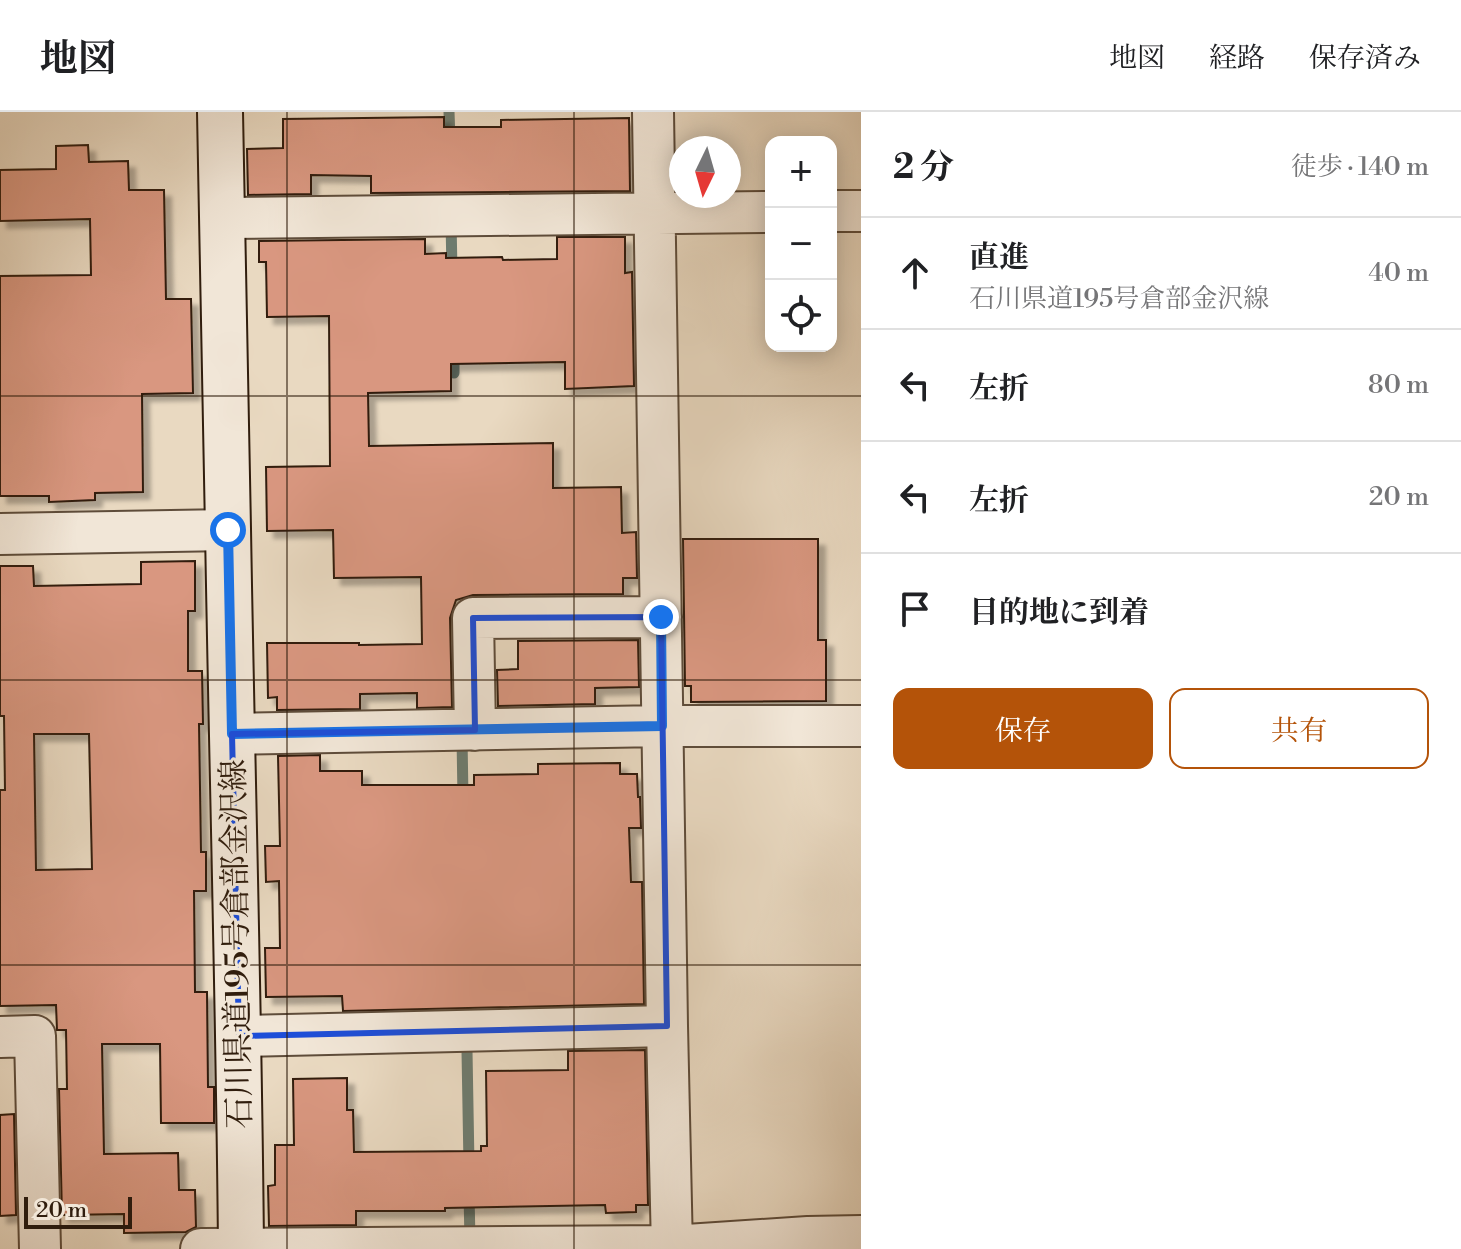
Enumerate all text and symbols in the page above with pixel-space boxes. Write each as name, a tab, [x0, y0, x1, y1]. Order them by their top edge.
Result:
text: 地図	[40, 36, 116, 83]
text: 地図	[1109, 41, 1165, 76]
text: 経路	[1209, 41, 1265, 76]
text: 保存済み	[1309, 41, 1421, 76]
north arrow	[669, 136, 741, 208]
map controls	[765, 136, 837, 352]
button: +	[765, 136, 837, 208]
text: 2 分	[893, 147, 954, 189]
text: 徒歩 · 140 m	[1291, 151, 1429, 183]
button: −	[765, 208, 837, 280]
text: 直進	[969, 239, 1029, 277]
icon: ahead	[893, 251, 937, 295]
text: 40 m	[1368, 257, 1429, 289]
button: locate	[765, 280, 837, 352]
text: 石川県道195号倉部金沢線	[969, 283, 1269, 315]
icon: left	[893, 363, 937, 407]
text: 80 m	[1368, 369, 1429, 401]
text: 左折	[969, 370, 1029, 408]
icon: left	[893, 475, 937, 519]
text: 20 m	[1369, 481, 1429, 513]
text: 左折	[969, 482, 1029, 520]
route start	[210, 512, 246, 548]
icon: arrive	[893, 587, 937, 631]
text: 目的地に到着	[969, 594, 1149, 632]
route end	[643, 599, 679, 635]
button: 保存	[893, 688, 1153, 769]
button: 共有	[1169, 688, 1429, 769]
street label: 石川県道195号倉部金沢線	[214, 759, 260, 1129]
scale bar	[24, 1193, 132, 1229]
text: 20 m	[36, 1197, 87, 1224]

